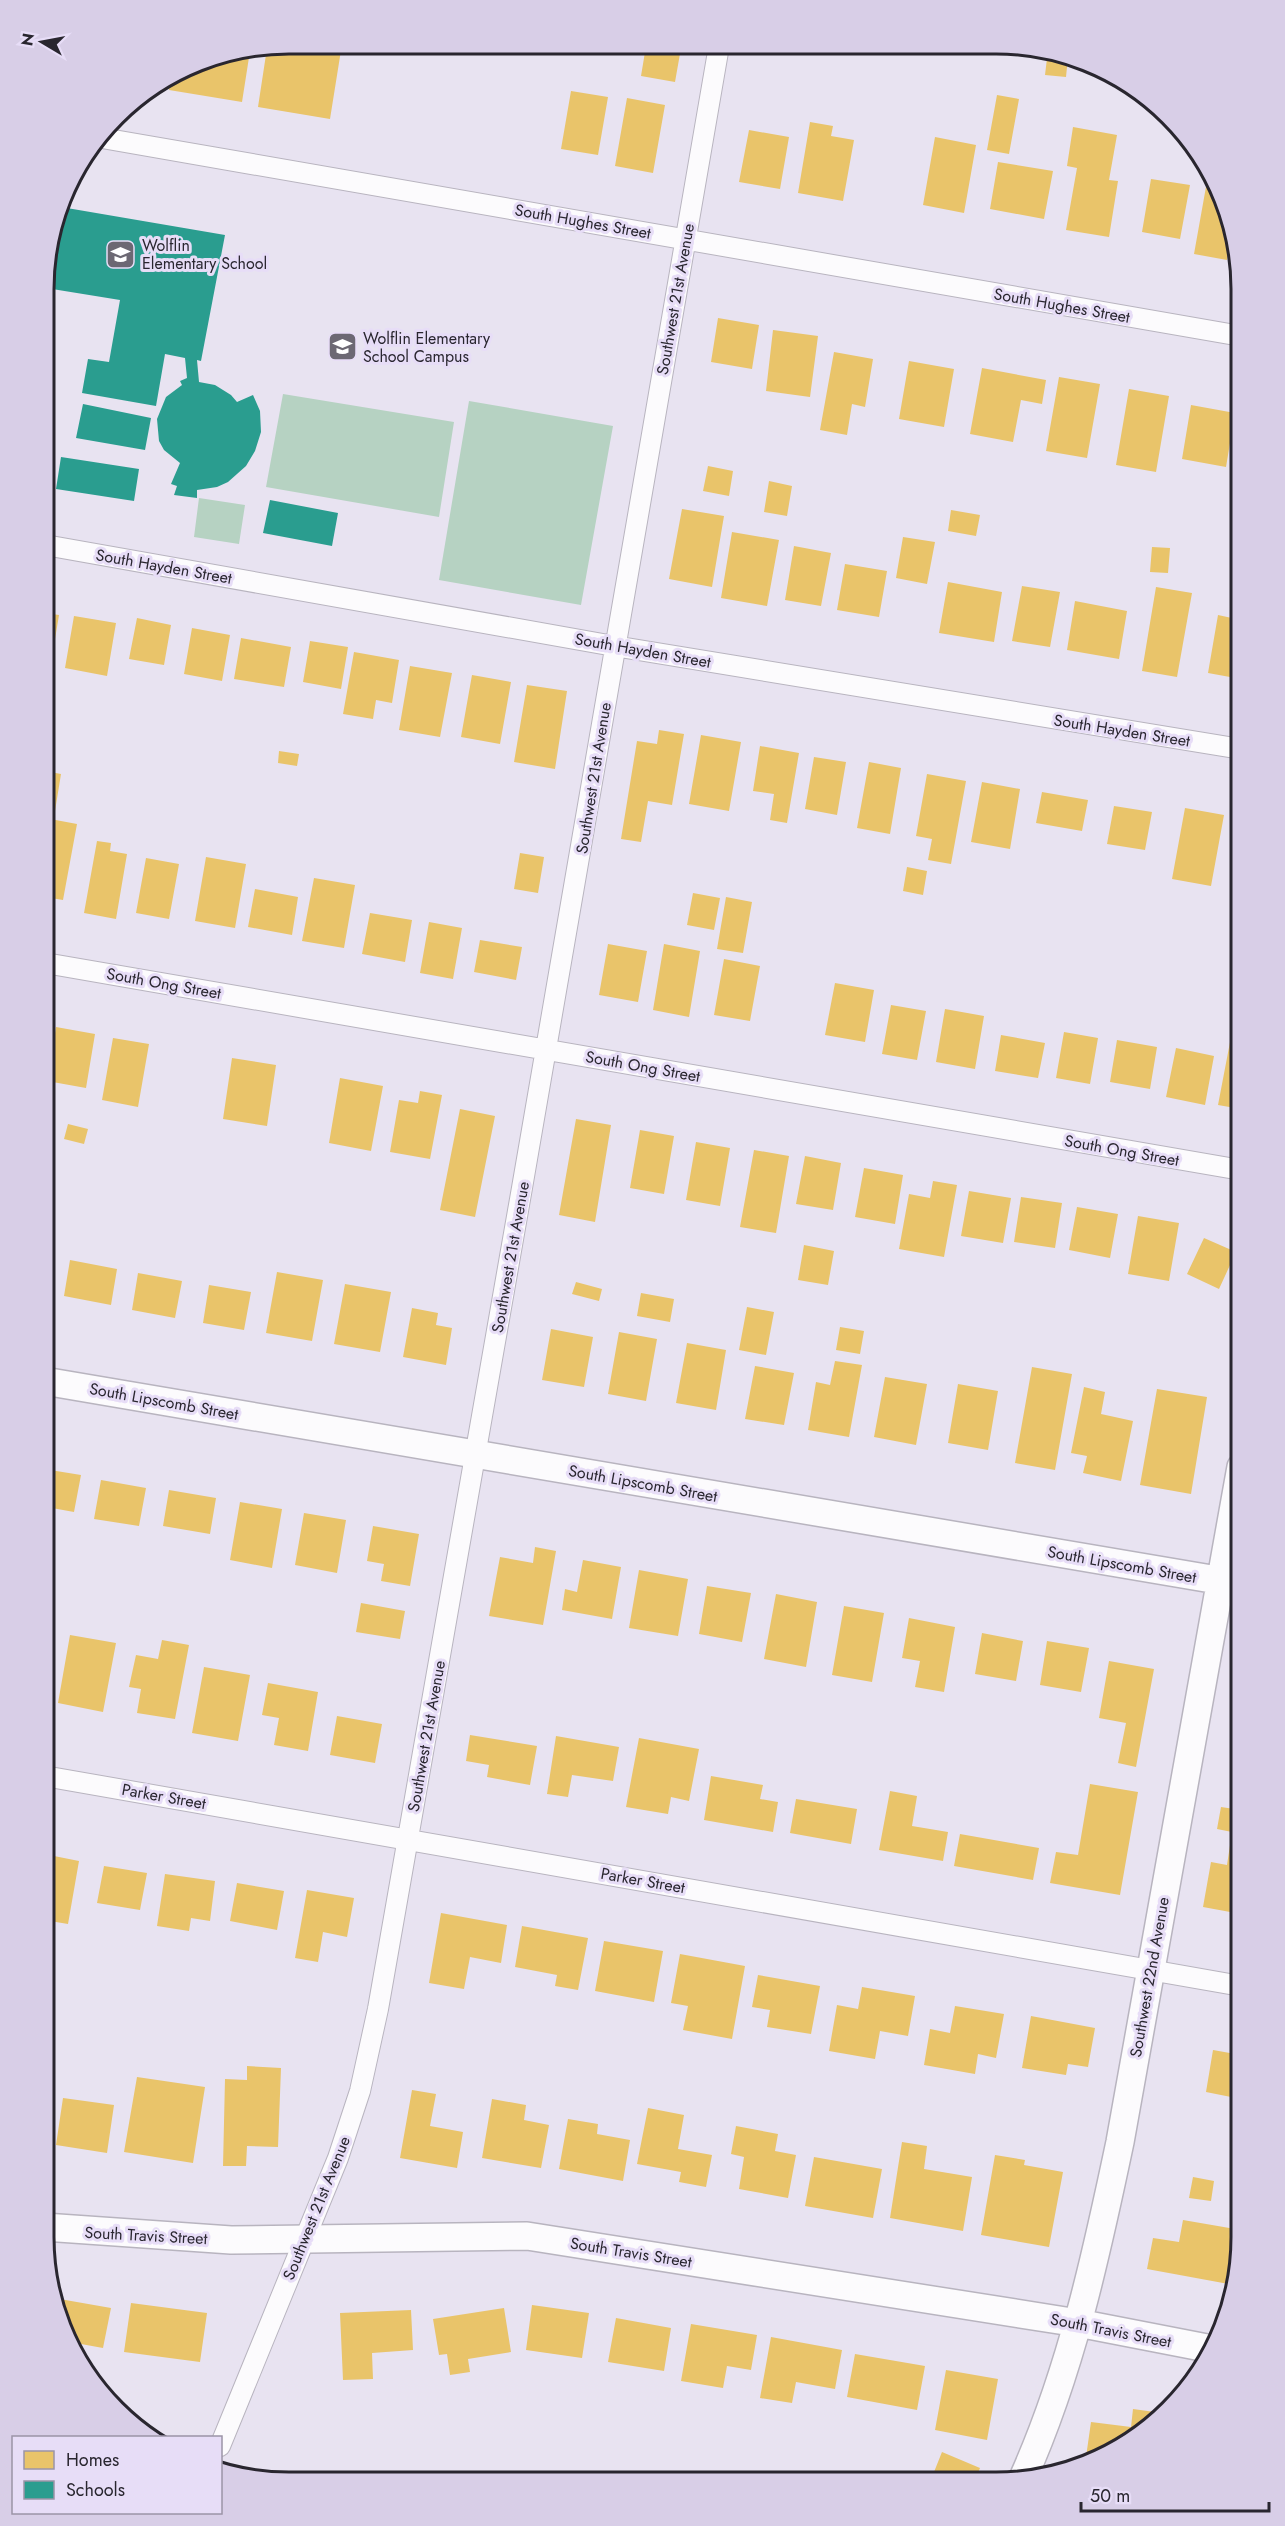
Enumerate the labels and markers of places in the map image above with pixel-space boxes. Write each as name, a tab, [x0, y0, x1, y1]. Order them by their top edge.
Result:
place label: Wolflin Elementary School	[142, 234, 267, 275]
school or university icon: Wolflin Elementary School	[105, 238, 137, 270]
place label: Wolflin Elementary School Campus	[363, 327, 491, 368]
school or university icon: Wolflin Elementary School Campus	[326, 331, 358, 363]

